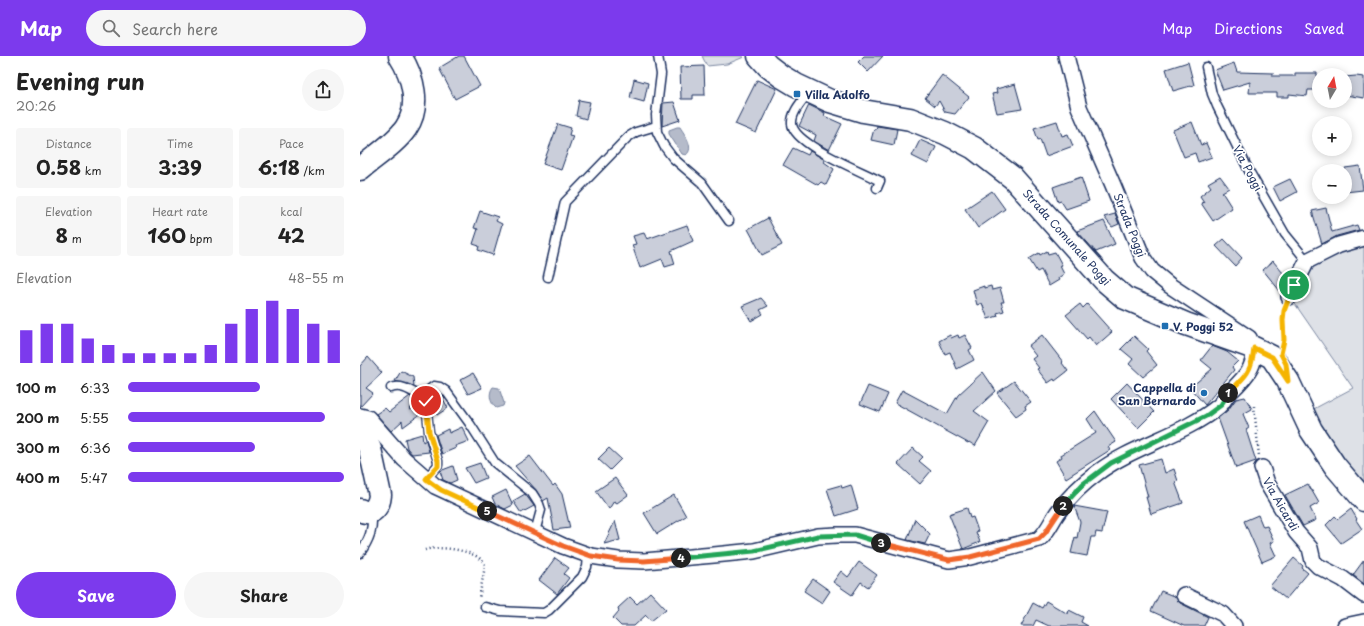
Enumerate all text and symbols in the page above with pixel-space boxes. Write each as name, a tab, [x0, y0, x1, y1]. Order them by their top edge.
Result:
search box	[86, 10, 366, 46]
text: Map	[20, 14, 62, 42]
icon: search	[100, 17, 122, 39]
text: Search here	[132, 17, 218, 40]
text: Map	[1162, 18, 1192, 39]
text: Directions	[1214, 18, 1282, 39]
text: Saved	[1304, 18, 1344, 39]
text: Evening run	[16, 64, 145, 97]
north arrow	[1312, 68, 1352, 108]
map controls	[1312, 68, 1352, 204]
button: share	[302, 69, 344, 111]
place label: Villa Adolfo	[805, 86, 870, 103]
marker: Villa Adolfo	[792, 89, 802, 99]
text: 20:26	[16, 96, 56, 115]
button: +	[1312, 116, 1352, 156]
text: Distance	[46, 135, 92, 152]
text: Time	[167, 135, 193, 152]
text: Pace	[279, 135, 304, 152]
street label: Via Poggi	[1229, 142, 1267, 194]
text: 0.58	[36, 152, 81, 182]
text: 3:39	[158, 152, 202, 182]
text: 6:18	[258, 152, 300, 182]
text: km	[81, 162, 101, 179]
text: /km	[300, 162, 325, 179]
button: −	[1312, 164, 1352, 204]
street label: Strada Comunale Poggi	[1019, 185, 1115, 289]
street label: Strada Poggi	[1109, 190, 1151, 260]
text: Elevation	[45, 203, 92, 220]
text: Heart rate	[152, 203, 208, 220]
text: kcal	[280, 203, 302, 220]
text: 8	[56, 220, 68, 250]
text: 160	[148, 220, 186, 250]
text: 42	[278, 220, 305, 250]
text: m	[68, 230, 82, 247]
text: bpm	[186, 230, 212, 247]
text: Elevation	[16, 268, 72, 287]
text: 48–55 m	[288, 268, 344, 287]
pin	[1277, 268, 1311, 302]
icon: arrive	[1283, 274, 1305, 296]
place label: V. Poggi 52	[1173, 318, 1234, 335]
marker: V. Poggi 52	[1160, 321, 1170, 331]
text: 100 m	[16, 378, 57, 397]
text: 6:33	[80, 378, 110, 397]
place label: Cappella di San Bernardo	[1118, 379, 1197, 409]
pin: 1	[1218, 383, 1238, 403]
pin	[409, 384, 443, 418]
text: 1	[1225, 384, 1231, 401]
marker: Cappella di San Bernardo	[1199, 388, 1209, 398]
icon: check	[415, 390, 437, 412]
text: 200 m	[16, 408, 60, 427]
text: 5:55	[80, 408, 109, 427]
text: 300 m	[16, 438, 60, 457]
text: 6:36	[80, 438, 111, 457]
text: 400 m	[16, 468, 60, 487]
text: 5:47	[80, 468, 107, 487]
street label: Via Aicardi	[1259, 474, 1303, 534]
pin: 2	[1053, 496, 1073, 516]
text: 2	[1059, 497, 1067, 514]
pin: 5	[477, 501, 497, 521]
text: 5	[483, 502, 491, 519]
pin: 3	[871, 533, 891, 553]
text: 3	[877, 534, 885, 551]
pin: 4	[671, 548, 691, 568]
text: 4	[677, 549, 685, 566]
button: Save	[16, 572, 176, 618]
button: Share	[184, 572, 344, 618]

